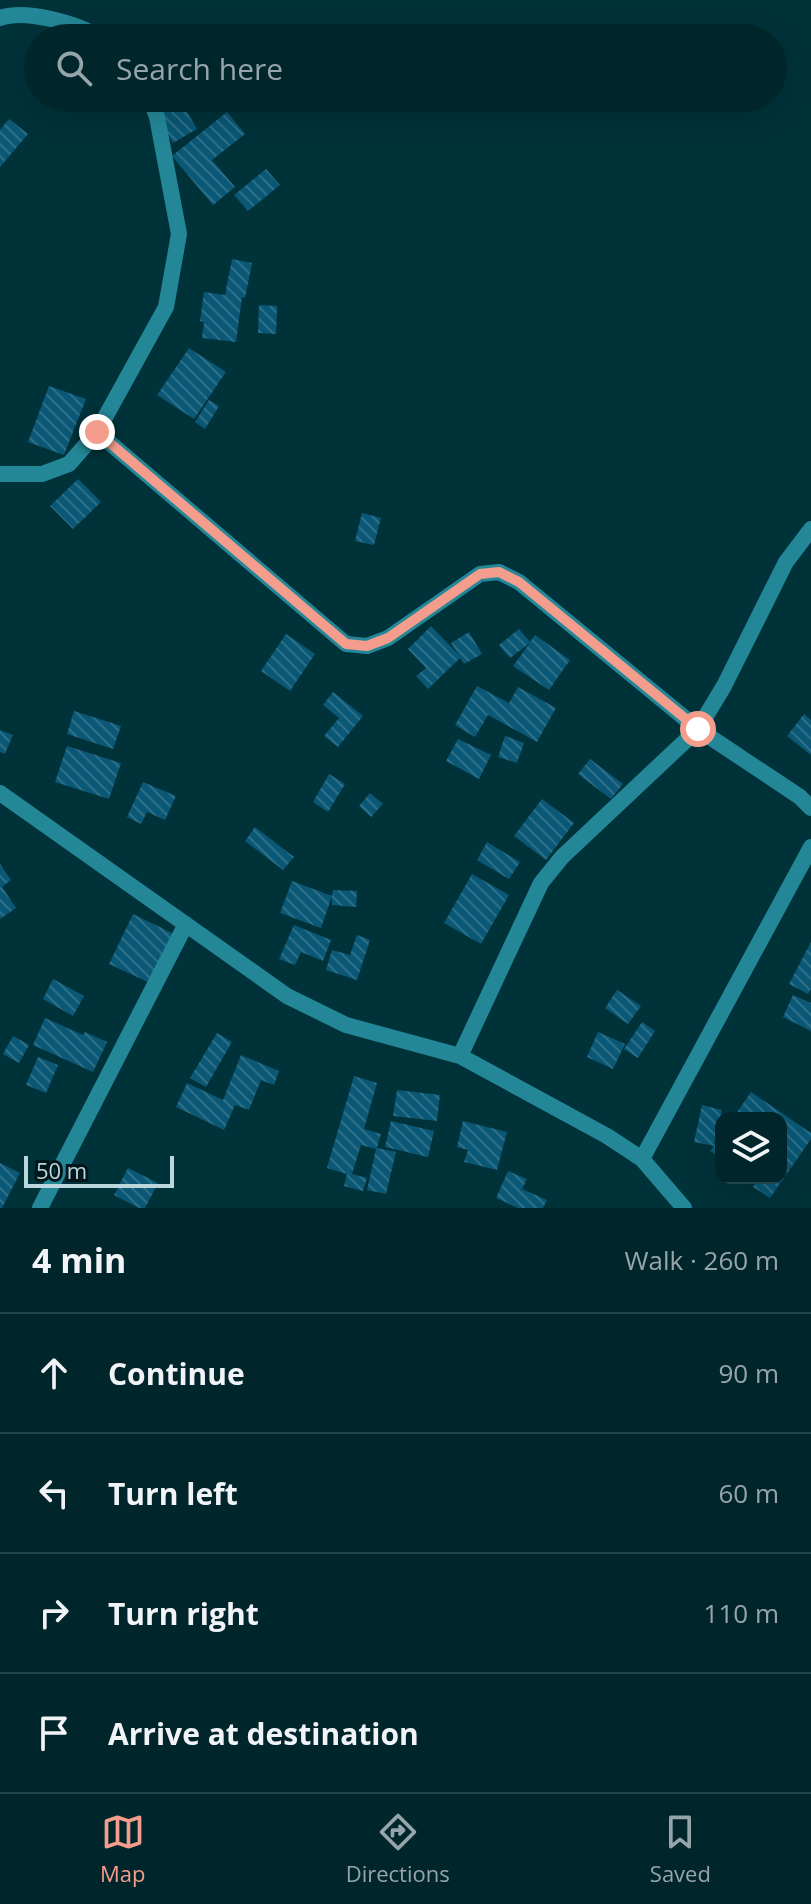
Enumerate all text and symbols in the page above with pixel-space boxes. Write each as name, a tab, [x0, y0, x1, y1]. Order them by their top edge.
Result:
search box	[24, 24, 787, 112]
icon: search	[52, 46, 96, 90]
text: Search here	[116, 48, 283, 89]
route end	[79, 414, 115, 450]
route start	[680, 711, 716, 747]
map controls	[715, 1112, 787, 1184]
button: layers	[715, 1112, 787, 1184]
scale bar	[24, 1152, 174, 1188]
text: 50 m	[36, 1155, 87, 1185]
text: 4 min	[32, 1237, 126, 1283]
text: Walk · 260 m	[625, 1242, 779, 1278]
icon: ahead	[32, 1351, 76, 1395]
text: Continue	[108, 1353, 245, 1394]
text: 90 m	[718, 1355, 779, 1391]
icon: left	[32, 1471, 76, 1515]
text: Turn left	[108, 1473, 238, 1514]
text: 60 m	[718, 1475, 779, 1511]
icon: right	[32, 1591, 76, 1635]
text: Turn right	[108, 1593, 259, 1634]
text: 110 m	[704, 1595, 779, 1631]
icon: arrive	[32, 1711, 76, 1755]
text: Arrive at destination	[108, 1713, 419, 1754]
tab: Map	[100, 1810, 146, 1888]
tab: Directions	[346, 1810, 450, 1888]
tab: Saved	[650, 1810, 711, 1888]

